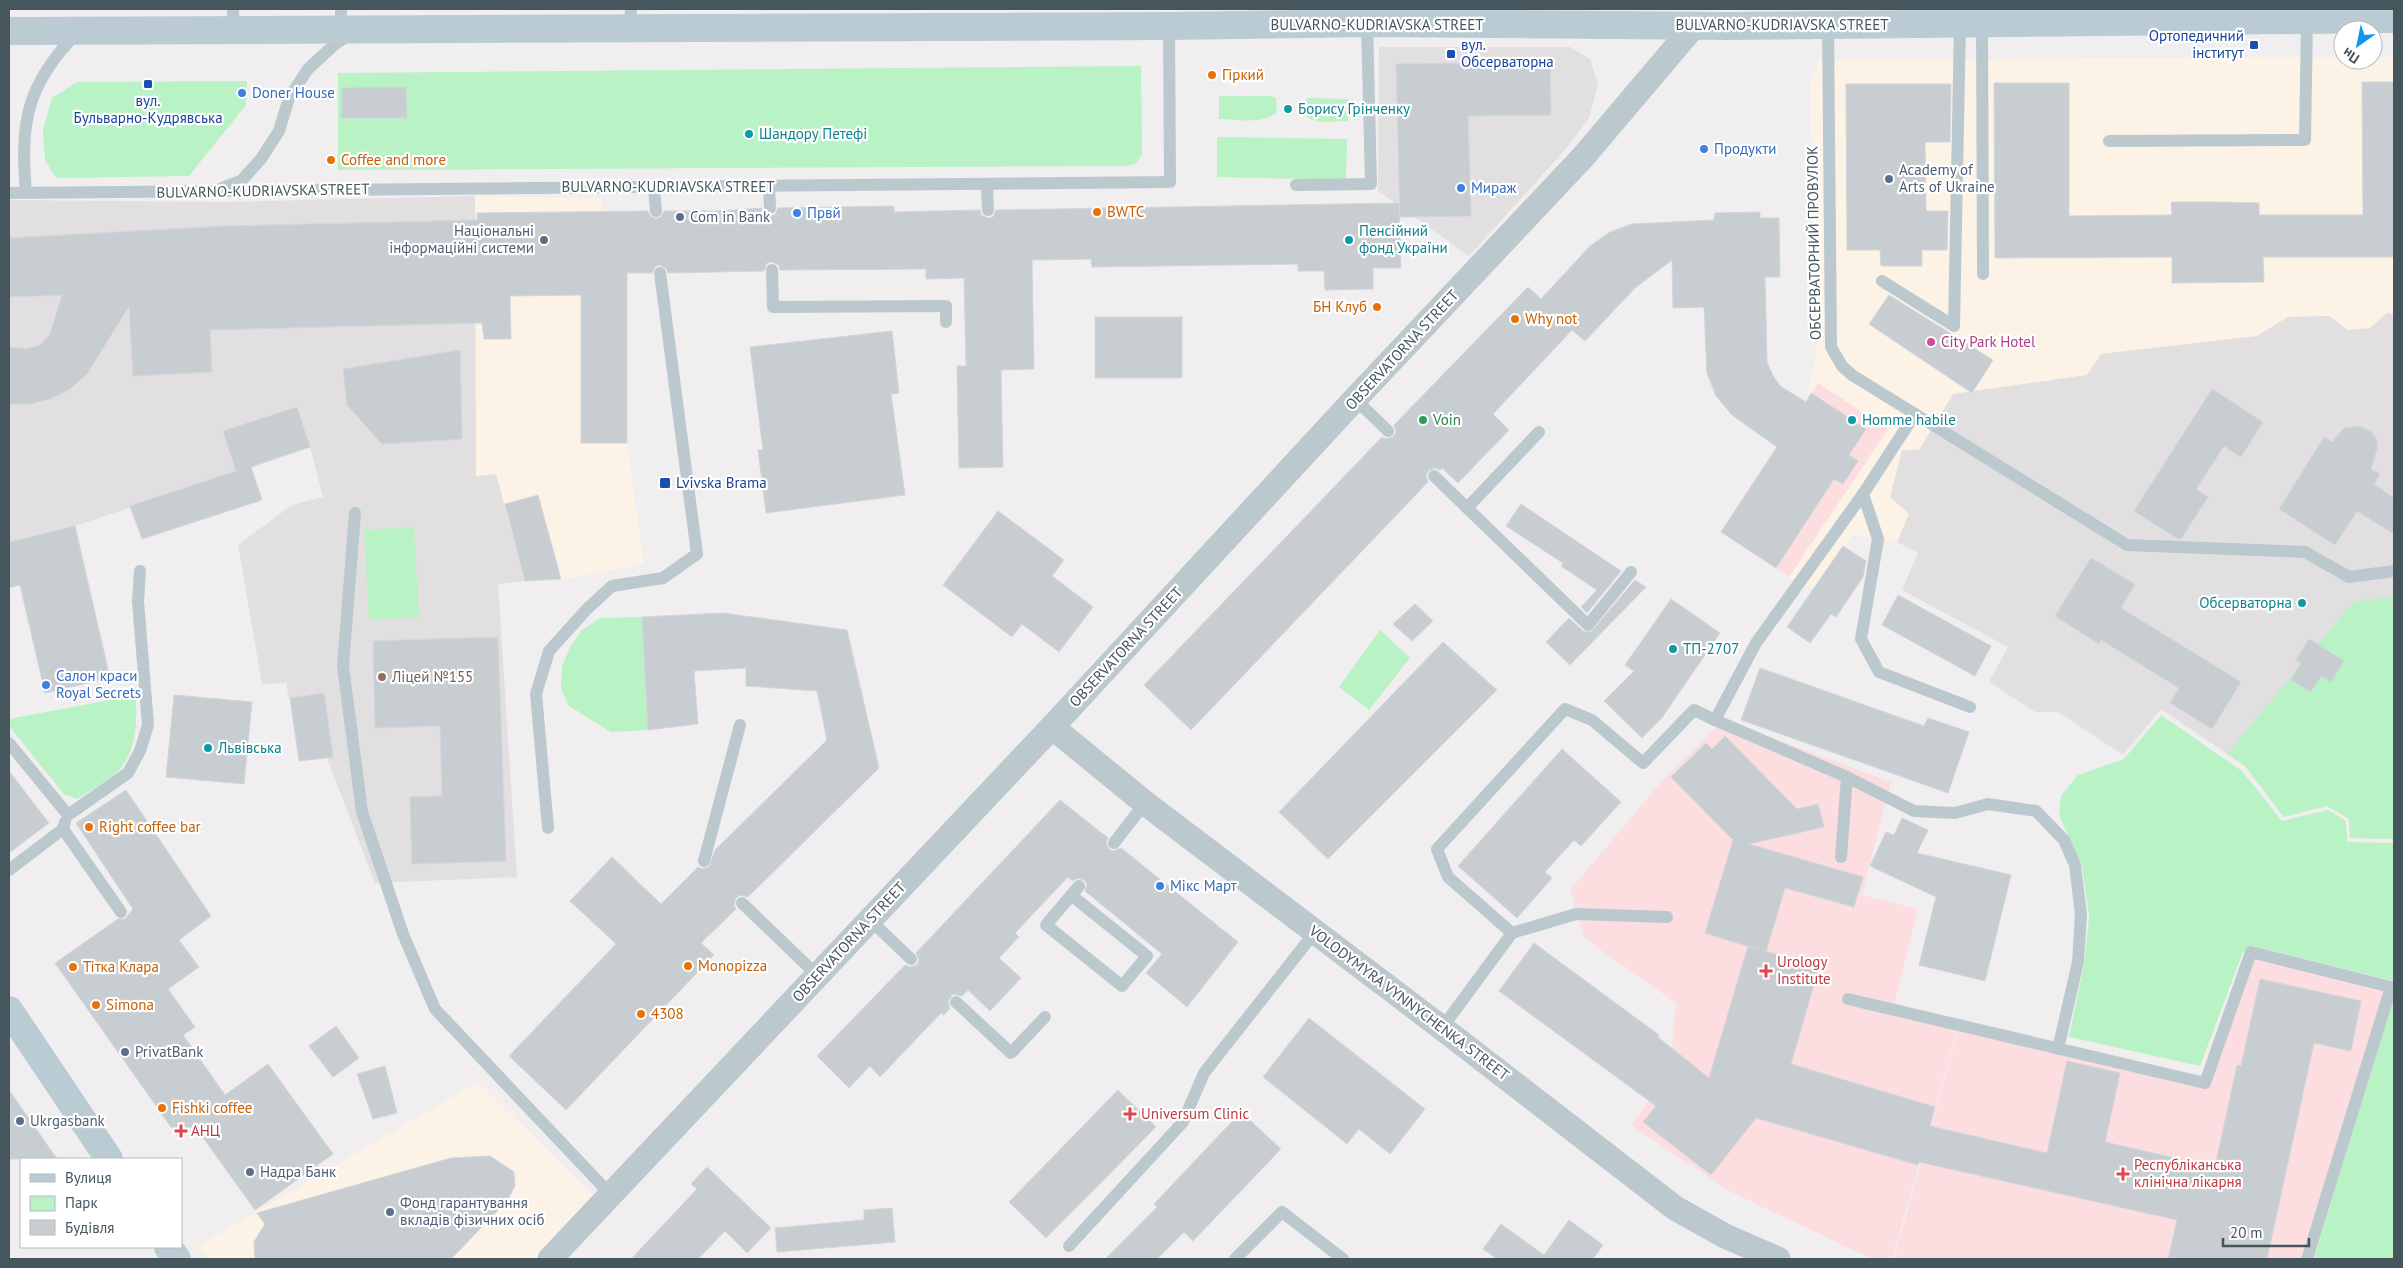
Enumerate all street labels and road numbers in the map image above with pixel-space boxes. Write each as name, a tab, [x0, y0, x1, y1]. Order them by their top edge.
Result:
street label: BULVARNO-KUDRIAVSKA STREET	[1270, 15, 1484, 34]
street label: BULVARNO-KUDRIAVSKA STREET	[1675, 15, 1889, 34]
street label: ОБСЕРВАТОРНИЙ ПРОВУЛОК	[1802, 146, 1825, 340]
street label: BULVARNO-KUDRIAVSKA STREET	[561, 177, 775, 196]
street label: BULVARNO-KUDRIAVSKA STREET	[156, 179, 370, 202]
street label: OBSERVATORNA STREET	[1341, 285, 1463, 414]
street label: OBSERVATORNA STREET	[1065, 582, 1187, 711]
street label: OBSERVATORNA STREET	[788, 877, 910, 1006]
street label: VOLODYMYRA VYNNYCHENKA STREET	[1305, 921, 1514, 1084]

